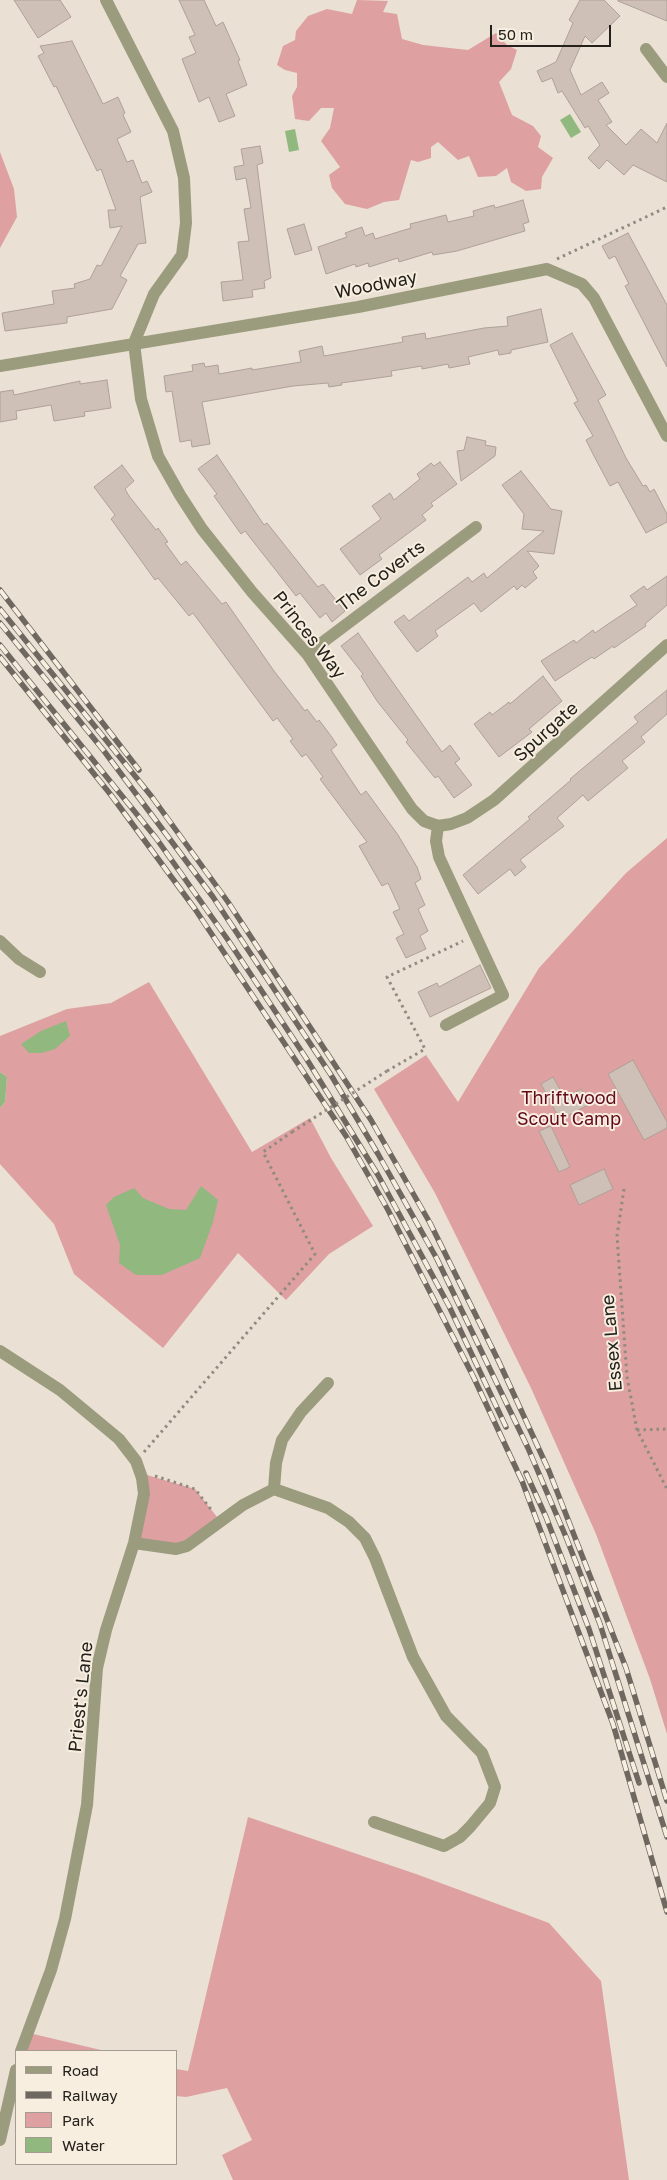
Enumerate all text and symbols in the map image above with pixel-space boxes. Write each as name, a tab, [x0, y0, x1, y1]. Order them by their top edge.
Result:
scale bar	[492, 15, 613, 47]
text: 50 m	[498, 25, 533, 43]
street label: Woodway	[333, 266, 419, 304]
street label: The Coverts	[333, 536, 429, 616]
street label: Princes Way	[268, 587, 350, 683]
street label: Spurgate	[509, 698, 583, 766]
park label: Thriftwood Scout Camp	[517, 1087, 621, 1130]
street label: Essex Lane	[597, 1294, 627, 1392]
street label: Priest's Lane	[64, 1641, 98, 1753]
legend	[15, 2050, 178, 2165]
text: Road	[62, 2061, 99, 2079]
text: Railway	[62, 2086, 118, 2104]
text: Park	[62, 2111, 94, 2129]
text: Water	[62, 2136, 105, 2154]

